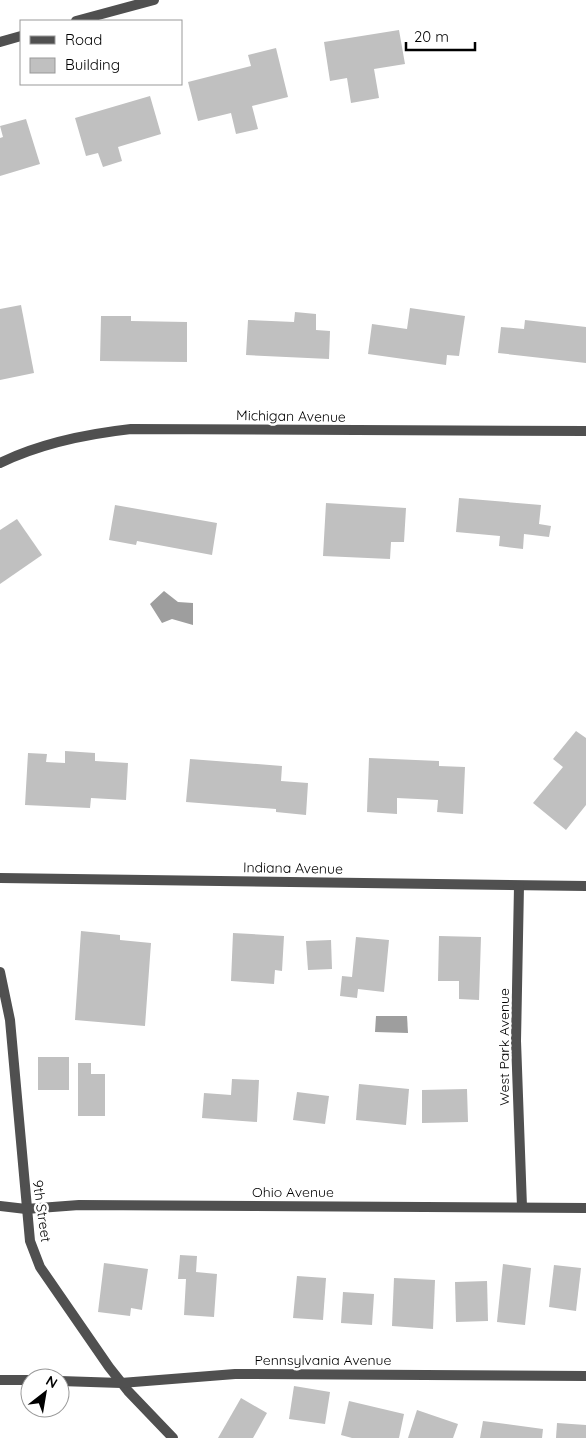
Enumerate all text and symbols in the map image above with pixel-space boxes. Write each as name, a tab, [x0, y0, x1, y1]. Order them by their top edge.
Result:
legend	[20, 20, 182, 85]
scale bar	[406, 20, 475, 52]
text: 20 m	[414, 27, 449, 46]
text: Road	[65, 30, 102, 49]
text: Building	[65, 55, 120, 74]
street label: Michigan Avenue	[236, 406, 346, 426]
street label: Indiana Avenue	[243, 858, 343, 878]
street label: West Park Avenue	[495, 988, 513, 1106]
street label: 9th Street	[29, 1179, 55, 1243]
street label: Ohio Avenue	[252, 1183, 334, 1201]
street label: Pennsylvania Avenue	[255, 1351, 391, 1369]
north arrow	[20, 1368, 70, 1418]
text: N	[43, 1371, 61, 1392]

